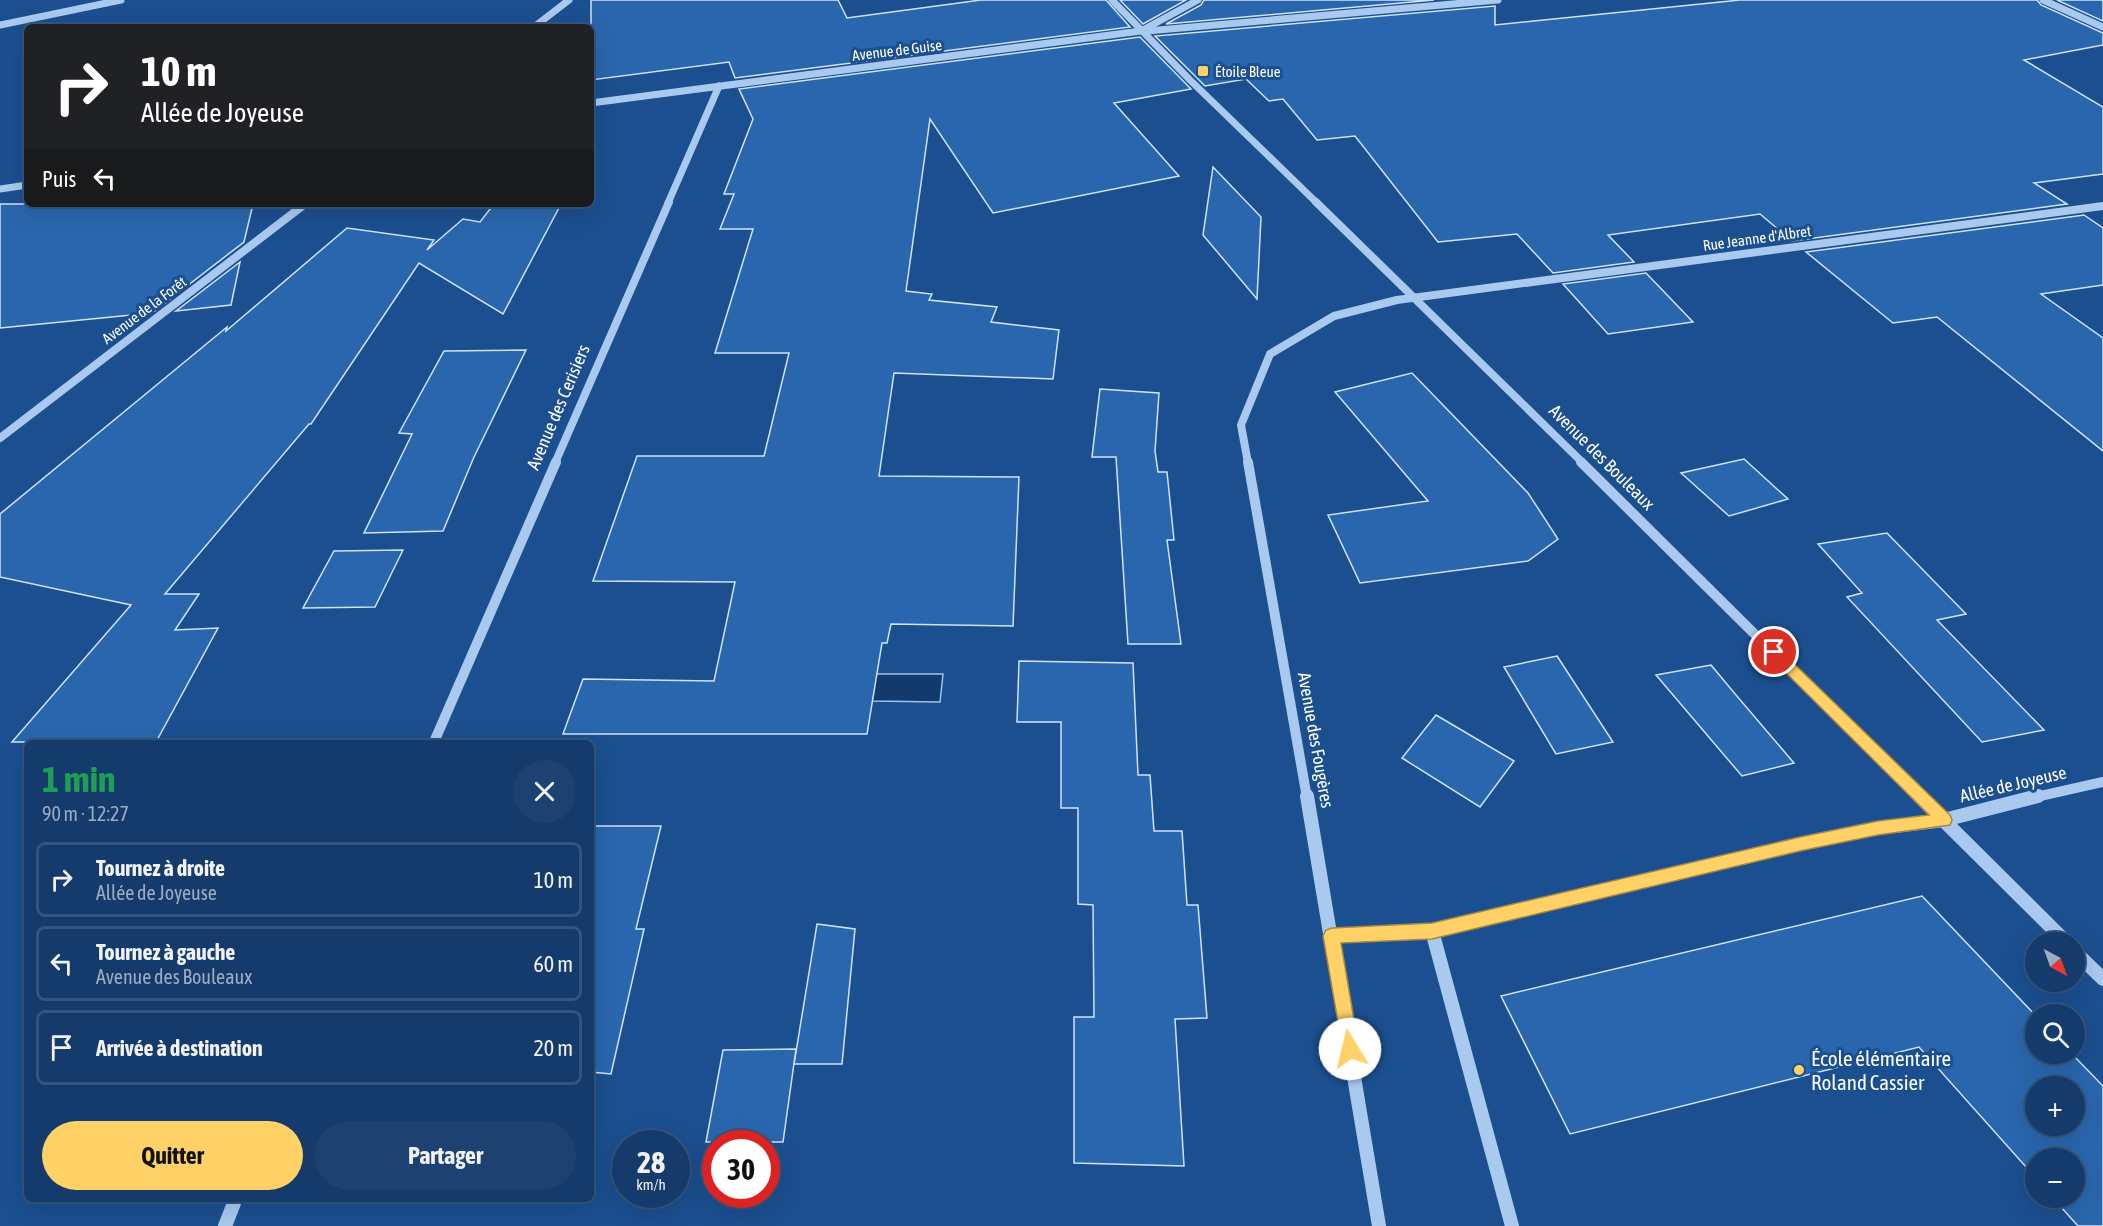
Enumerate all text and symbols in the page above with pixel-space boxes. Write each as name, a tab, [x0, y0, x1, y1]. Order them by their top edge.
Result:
street label: Avenue de Guise	[851, 36, 943, 64]
text: 10 m	[141, 47, 216, 95]
icon: right	[42, 48, 120, 126]
place label: Étoile Bleue	[1215, 63, 1281, 80]
marker: Étoile Bleue	[1196, 64, 1210, 78]
text: Allée de Joyeuse	[141, 97, 304, 128]
icon: left	[88, 162, 121, 195]
text: Puis	[42, 166, 76, 192]
street label: Rue Jeanne d'Albret	[1702, 222, 1812, 254]
street label: Avenue de la Forêt	[99, 273, 189, 347]
street label: Avenue des Cerisiers	[522, 341, 594, 473]
street label: Avenue des Bouleaux	[1545, 400, 1659, 514]
pin	[1748, 626, 1799, 677]
icon: arrive	[1757, 635, 1790, 668]
street label: Avenue des Fougères	[1294, 671, 1338, 809]
text: 1 min	[42, 758, 116, 800]
button: close	[513, 760, 576, 823]
street label: Allée de Joyeuse	[1958, 762, 2068, 806]
text: 90 m · 12:27	[42, 802, 129, 825]
text: Tournez à droite	[96, 855, 225, 881]
icon: right	[45, 863, 78, 896]
text: 10 m	[533, 867, 573, 893]
text: Allée de Joyeuse	[96, 881, 217, 904]
north arrow	[2025, 932, 2085, 992]
map controls	[2025, 932, 2085, 1208]
text: Tournez à gauche	[96, 939, 235, 965]
icon: left	[45, 947, 78, 980]
text: 60 m	[533, 951, 573, 977]
text: Avenue des Bouleaux	[96, 965, 252, 988]
button: search	[2025, 1004, 2085, 1064]
position arrow	[1318, 1017, 1382, 1081]
icon: arrive	[45, 1031, 78, 1064]
text: Arrivée à destination	[96, 1035, 263, 1061]
text: 20 m	[533, 1035, 573, 1061]
place label: École élémentaire Roland Cassier	[1811, 1046, 1951, 1094]
marker: École élémentaire Roland Cassier	[1792, 1063, 1806, 1077]
button: +	[2025, 1076, 2085, 1136]
button: Quitter	[42, 1121, 303, 1190]
button: Partager	[315, 1121, 576, 1190]
speed limit sign: 30	[702, 1130, 780, 1208]
text: 28	[637, 1145, 665, 1179]
button: −	[2025, 1148, 2085, 1208]
text: km/h	[636, 1176, 666, 1193]

